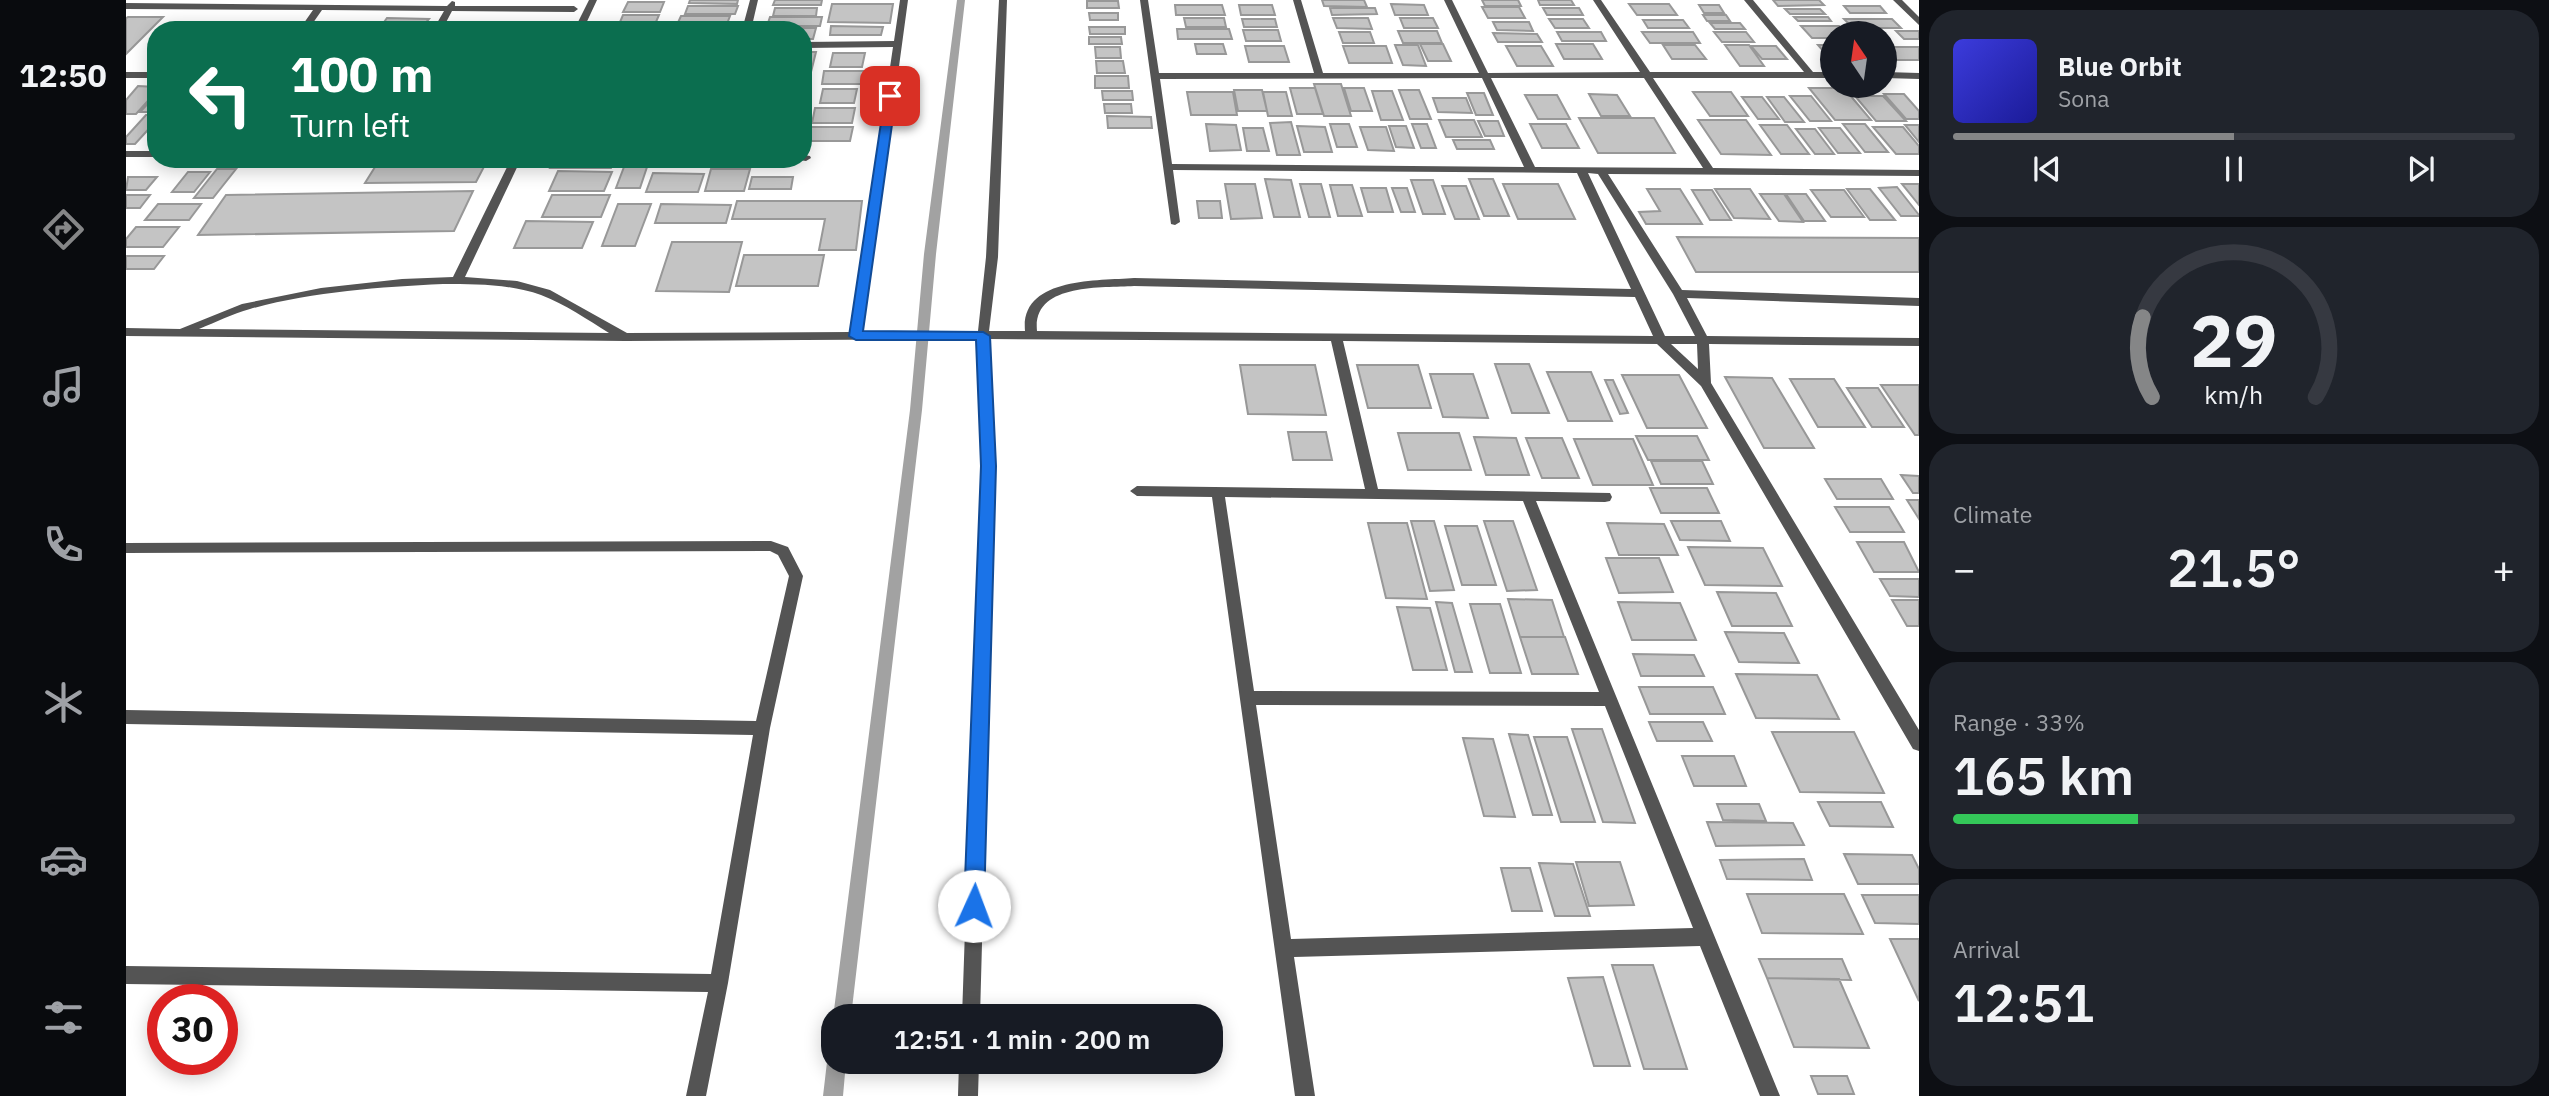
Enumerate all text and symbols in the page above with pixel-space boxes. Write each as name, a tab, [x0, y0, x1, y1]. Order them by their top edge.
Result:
north arrow	[1820, 21, 1897, 98]
map controls	[1820, 21, 1897, 98]
text: 100 m	[290, 42, 434, 105]
icon: left	[175, 49, 266, 140]
text: Blue Orbit	[2058, 49, 2182, 83]
text: 12:50	[19, 54, 107, 96]
pin	[860, 66, 920, 126]
icon: arrive	[871, 77, 909, 115]
text: Sona	[2058, 83, 2110, 113]
text: Turn left	[290, 104, 410, 146]
icon: previous	[2028, 150, 2066, 188]
icon: pause	[2215, 150, 2253, 188]
icon: next	[2402, 150, 2440, 188]
icon: directions	[39, 205, 88, 254]
text: 29	[2190, 292, 2278, 387]
icon: music	[39, 362, 88, 411]
text: km/h	[2205, 378, 2263, 411]
text: Climate	[1953, 499, 2032, 529]
icon: phone	[39, 520, 88, 569]
text: 21.5°	[2167, 534, 2301, 601]
text: −	[1953, 544, 1976, 593]
text: +	[2492, 544, 2515, 593]
icon: climate	[39, 678, 88, 727]
text: Range · 33%	[1953, 707, 2085, 737]
text: 165 km	[1953, 742, 2134, 809]
icon: car	[39, 835, 88, 884]
position arrow	[937, 869, 1011, 943]
text: Arrival	[1953, 934, 2020, 964]
text: 12:51	[1953, 969, 2094, 1036]
speed limit sign: 30	[147, 984, 238, 1075]
icon: filters	[39, 993, 88, 1042]
text: 12:51 · 1 min · 200 m	[894, 1022, 1150, 1056]

